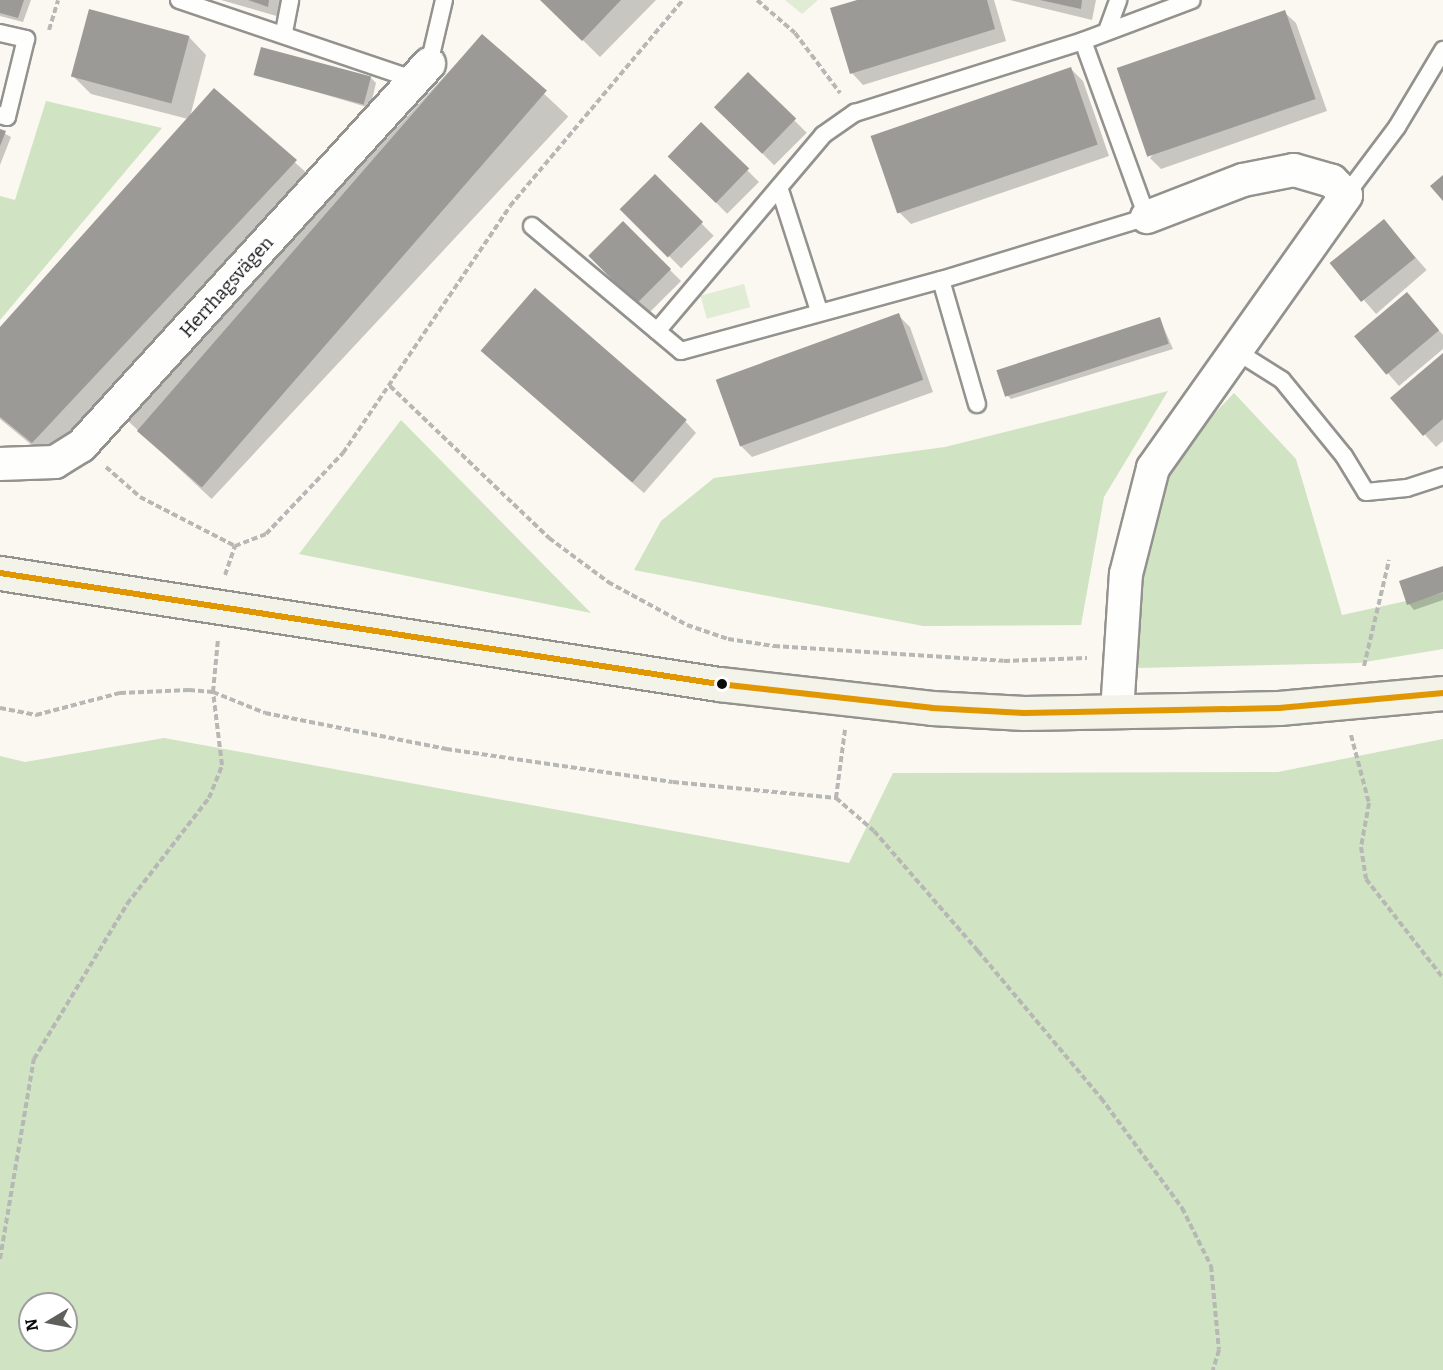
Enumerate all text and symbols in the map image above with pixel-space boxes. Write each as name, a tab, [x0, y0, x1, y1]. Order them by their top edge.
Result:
street label: Herrhagsvägen	[176, 232, 278, 342]
unlabelled marker	[716, 678, 728, 690]
north arrow	[18, 1292, 78, 1352]
text: N	[21, 1317, 42, 1333]

